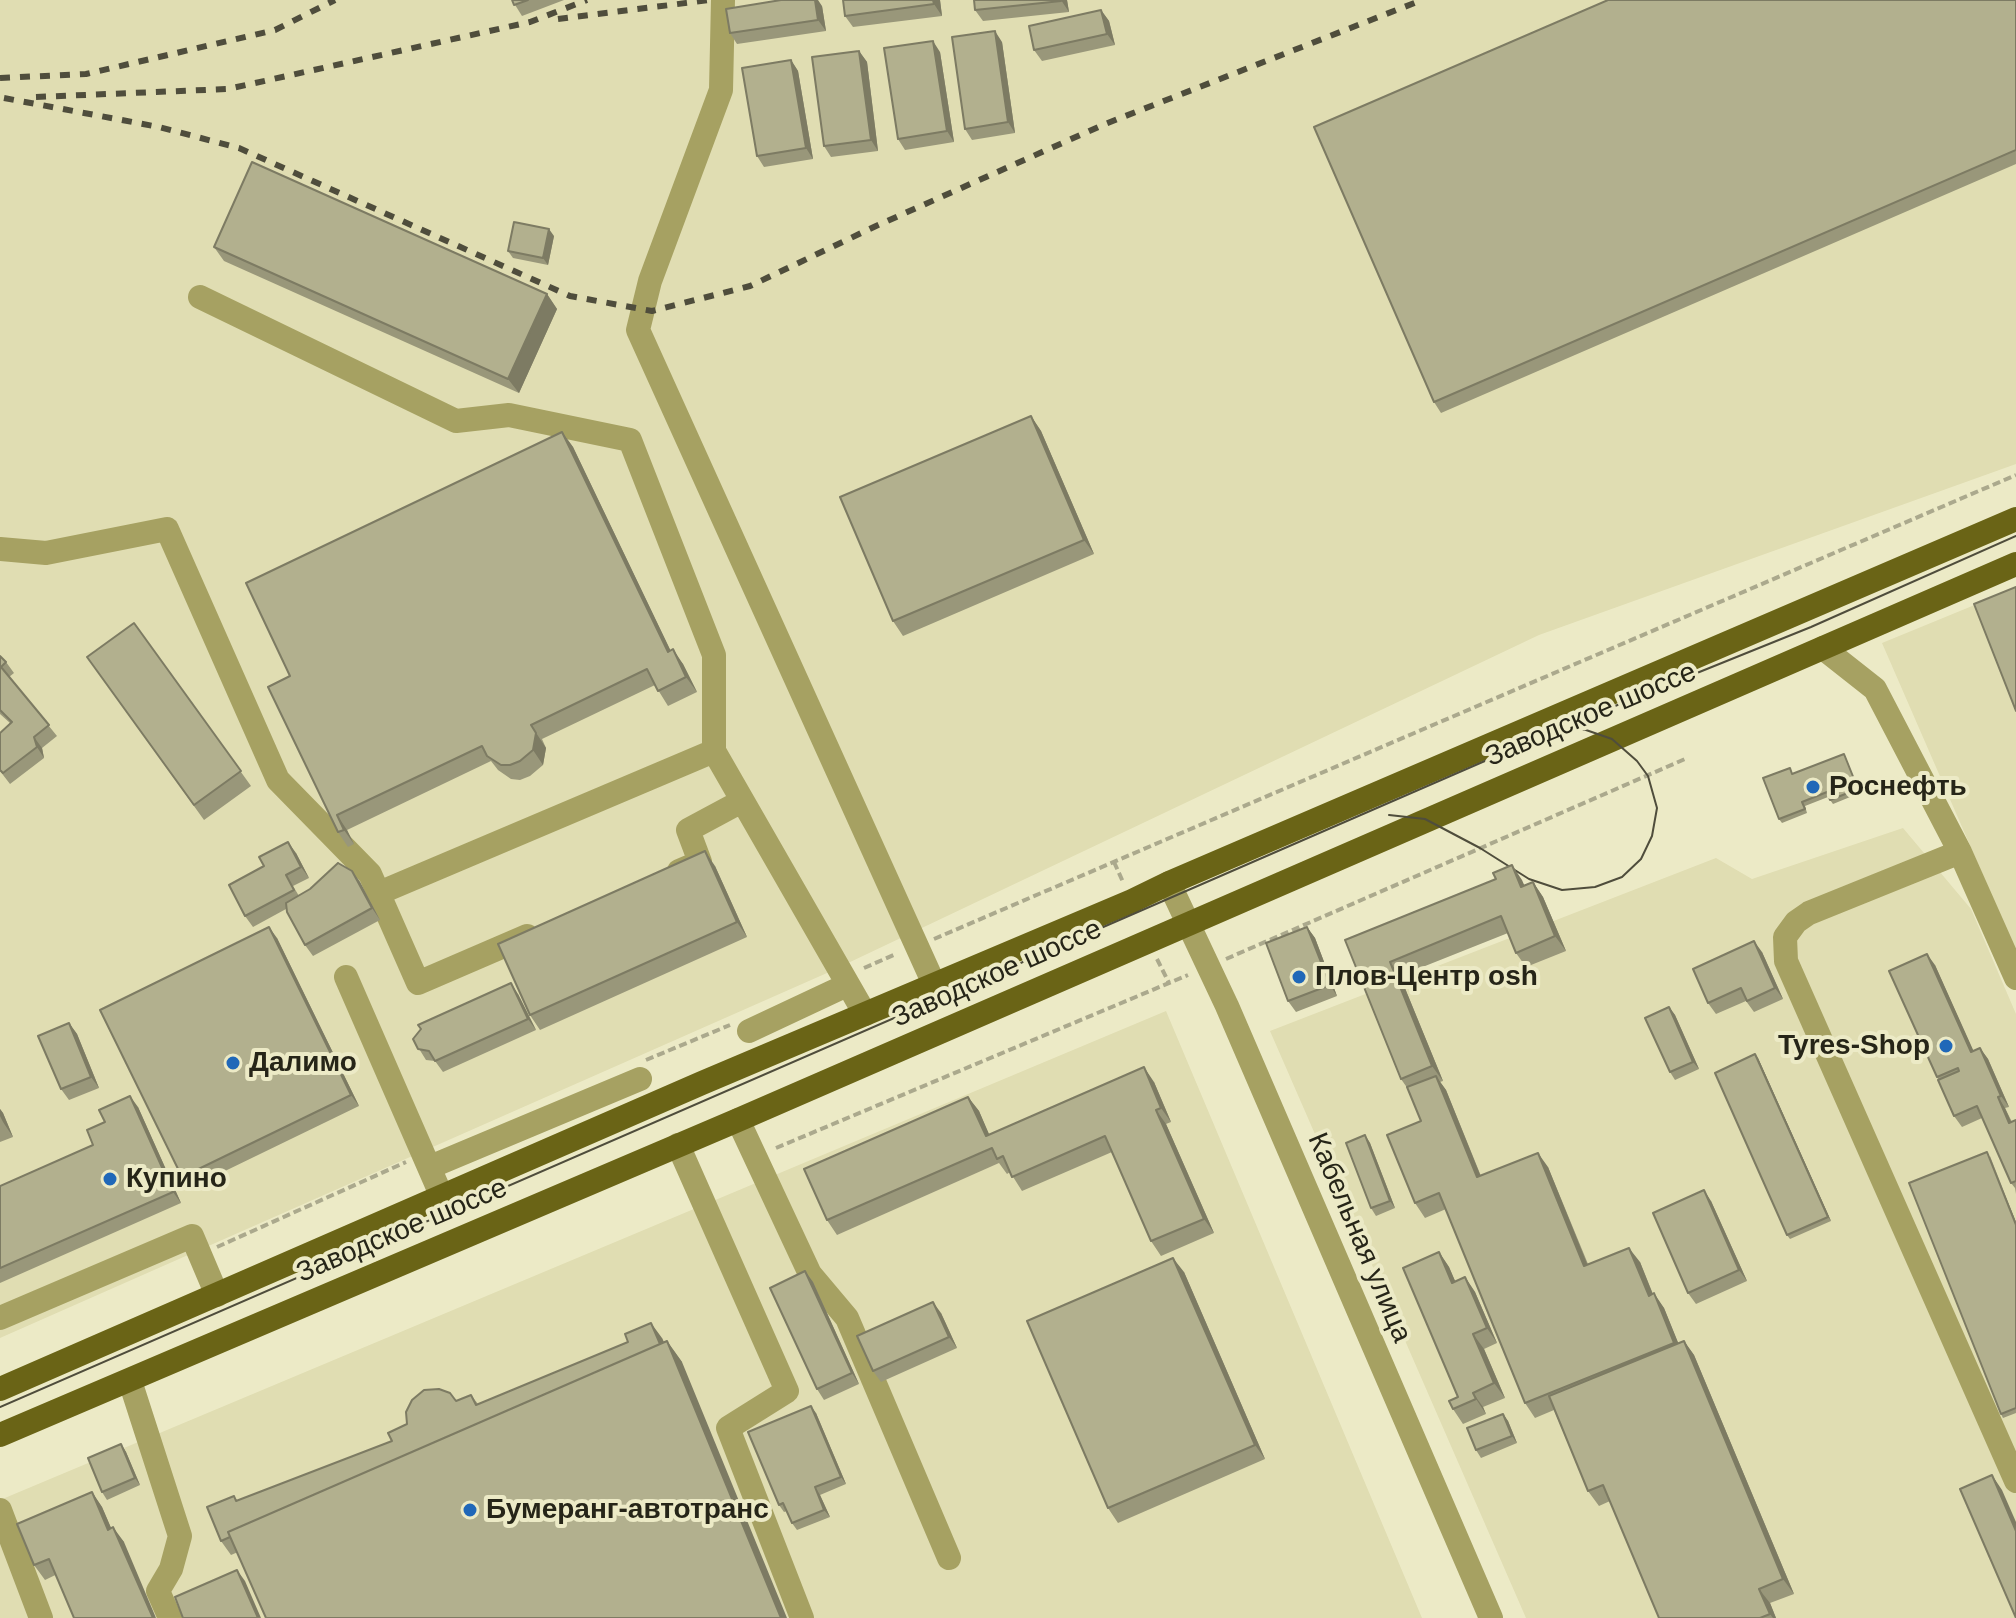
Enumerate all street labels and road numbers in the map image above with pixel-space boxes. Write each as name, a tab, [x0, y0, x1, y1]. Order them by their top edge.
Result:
street label: Заводское шоссе	[1481, 655, 1701, 775]
street label: Заводское шоссе	[887, 913, 1107, 1035]
street label: Кабельная улица	[1300, 1128, 1418, 1348]
street label: Заводское шоссе	[292, 1171, 512, 1291]

